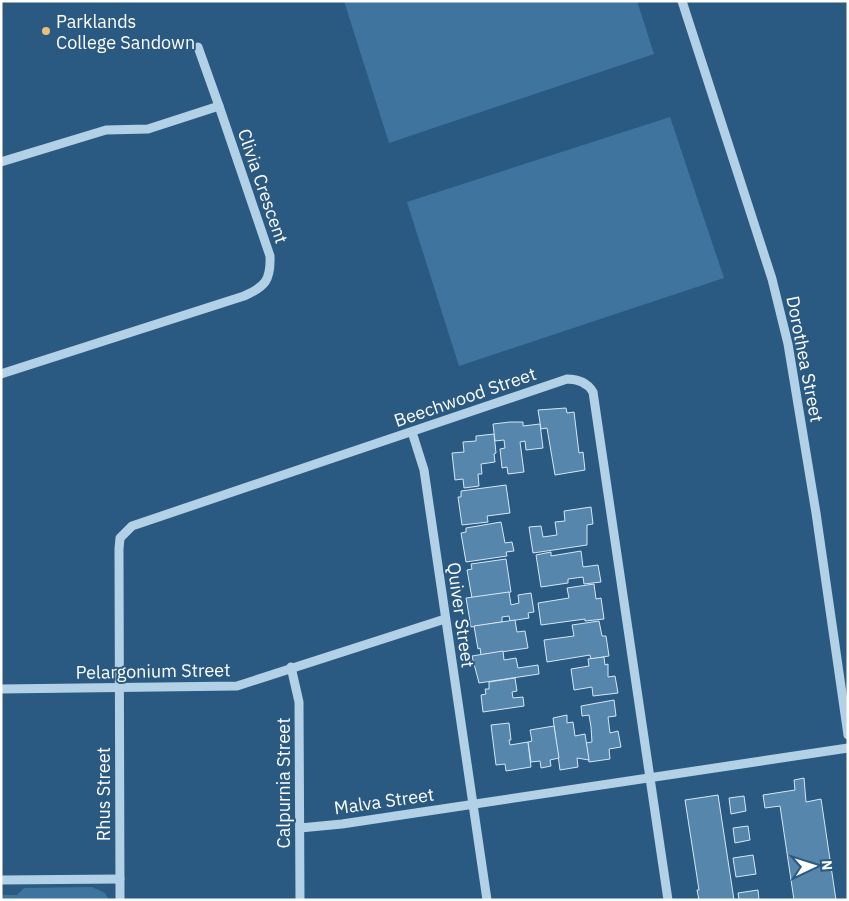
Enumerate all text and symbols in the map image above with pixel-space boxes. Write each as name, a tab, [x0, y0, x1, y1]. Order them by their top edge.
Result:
place label: Parklands College Sandown	[56, 10, 195, 54]
marker: Parklands College Sandown	[40, 25, 52, 37]
street label: Clivia Crescent	[233, 126, 293, 246]
street label: Dorothea Street	[781, 294, 829, 424]
street label: Beechwood Street	[391, 362, 539, 432]
street label: Quiver Street	[442, 561, 480, 669]
street label: Pelargonium Street	[75, 658, 231, 684]
street label: Calpurnia Street	[272, 718, 295, 848]
street label: Rhus Street	[92, 747, 115, 841]
street label: Malva Street	[332, 783, 436, 819]
north arrow	[789, 841, 839, 891]
text: N	[818, 859, 836, 871]

